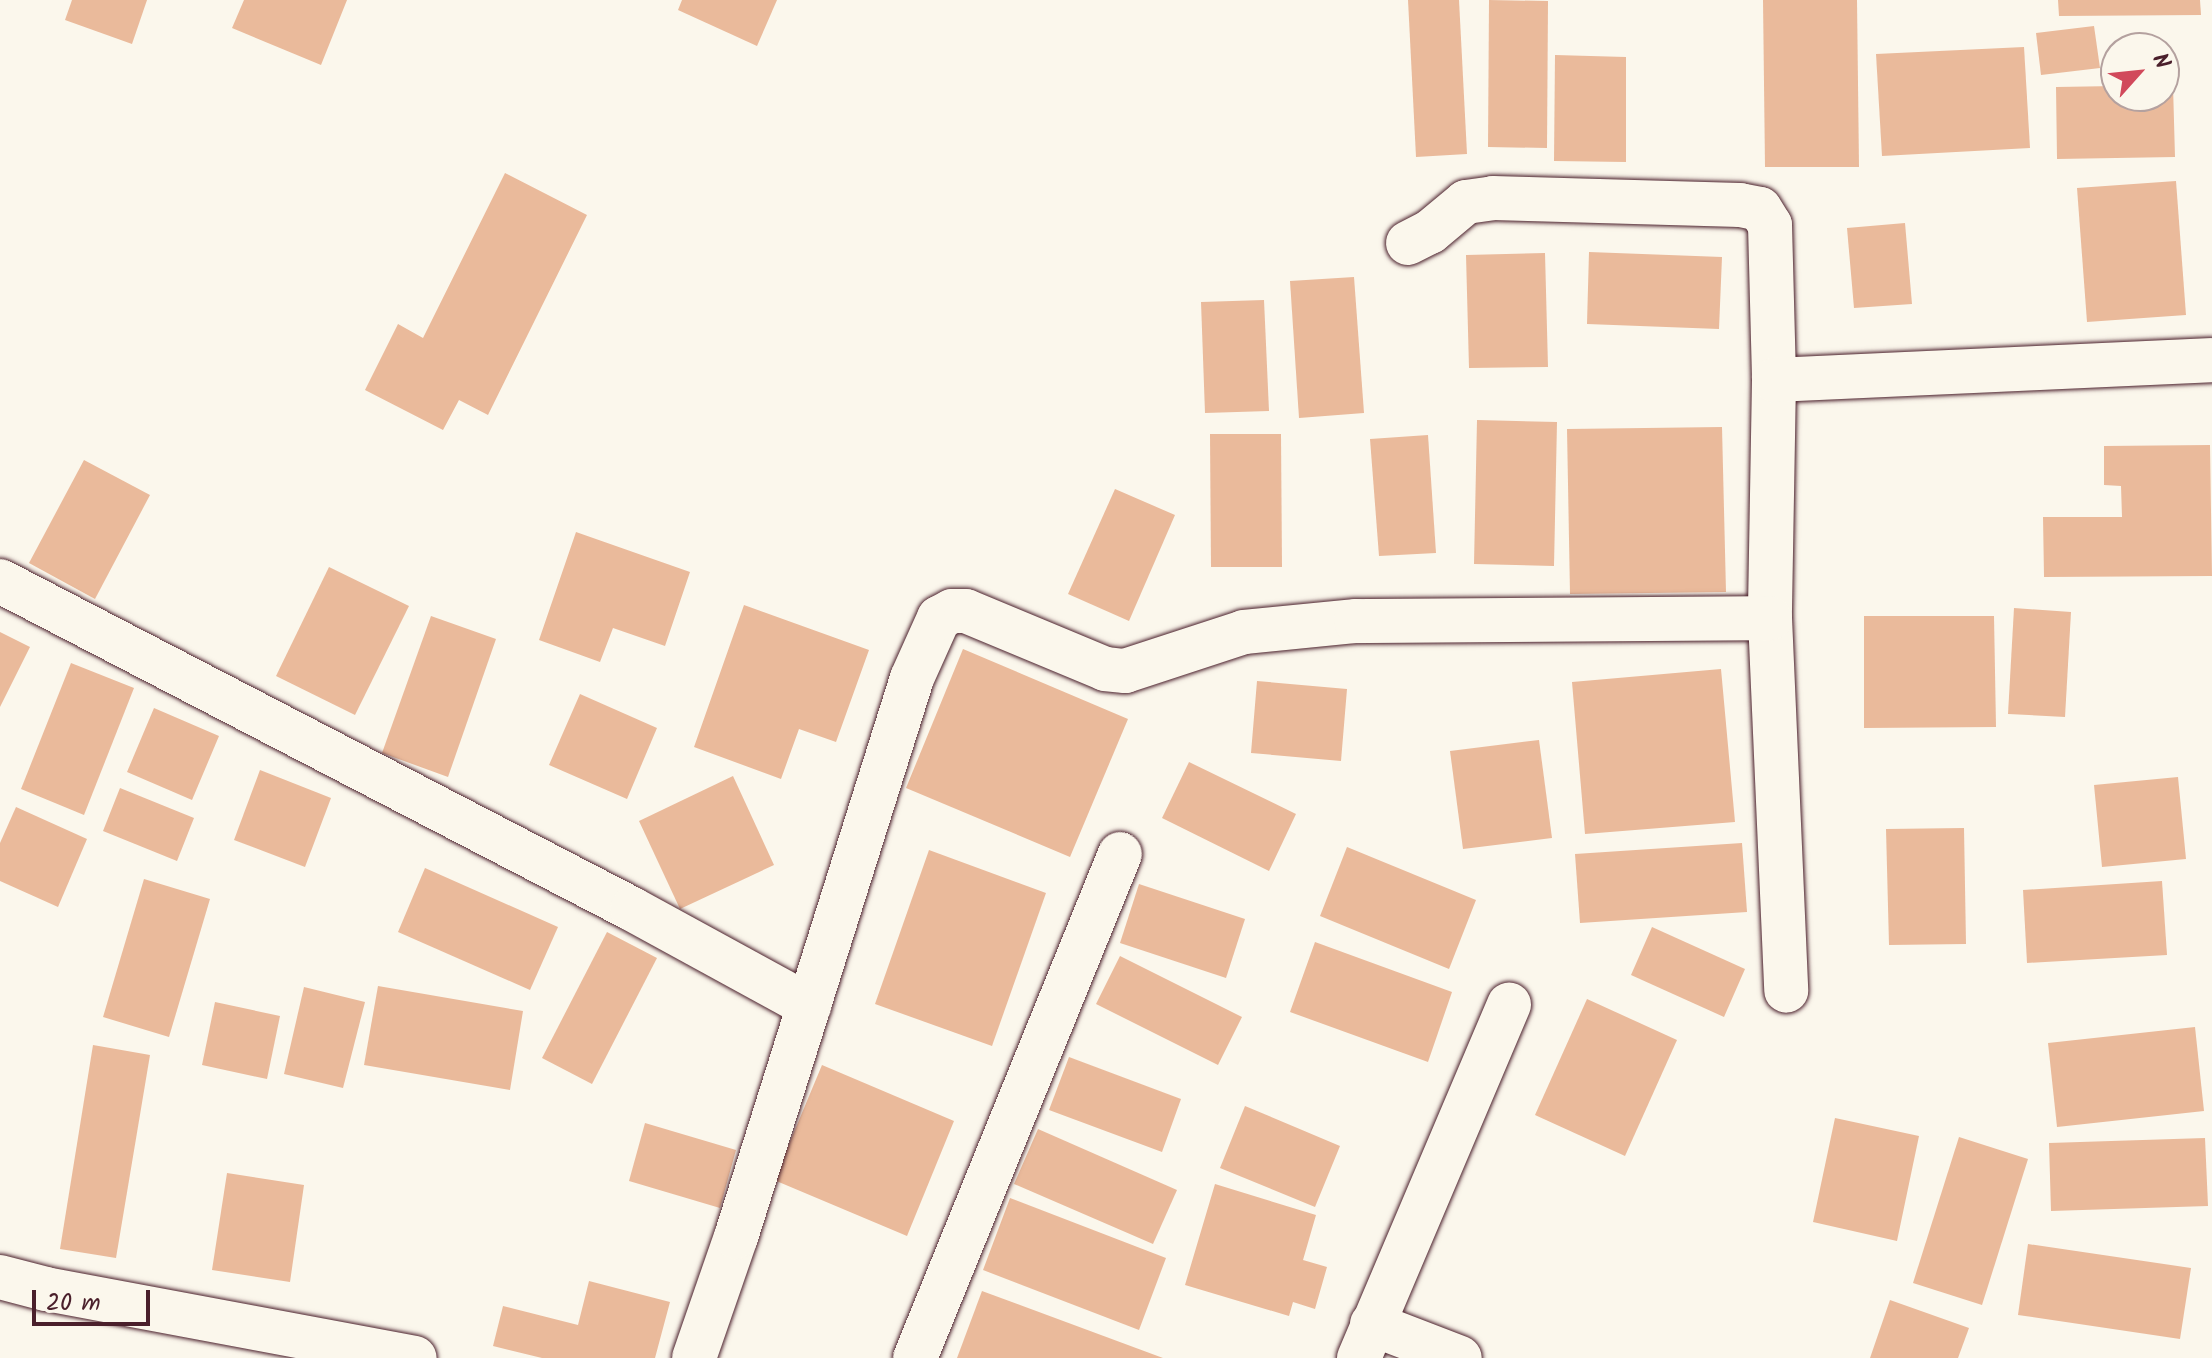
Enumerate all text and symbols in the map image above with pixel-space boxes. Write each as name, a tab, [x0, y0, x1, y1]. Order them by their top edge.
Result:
north arrow	[2100, 32, 2180, 112]
text: N	[2141, 48, 2179, 76]
scale bar	[36, 1274, 154, 1324]
text: 20 m	[46, 1284, 101, 1323]

